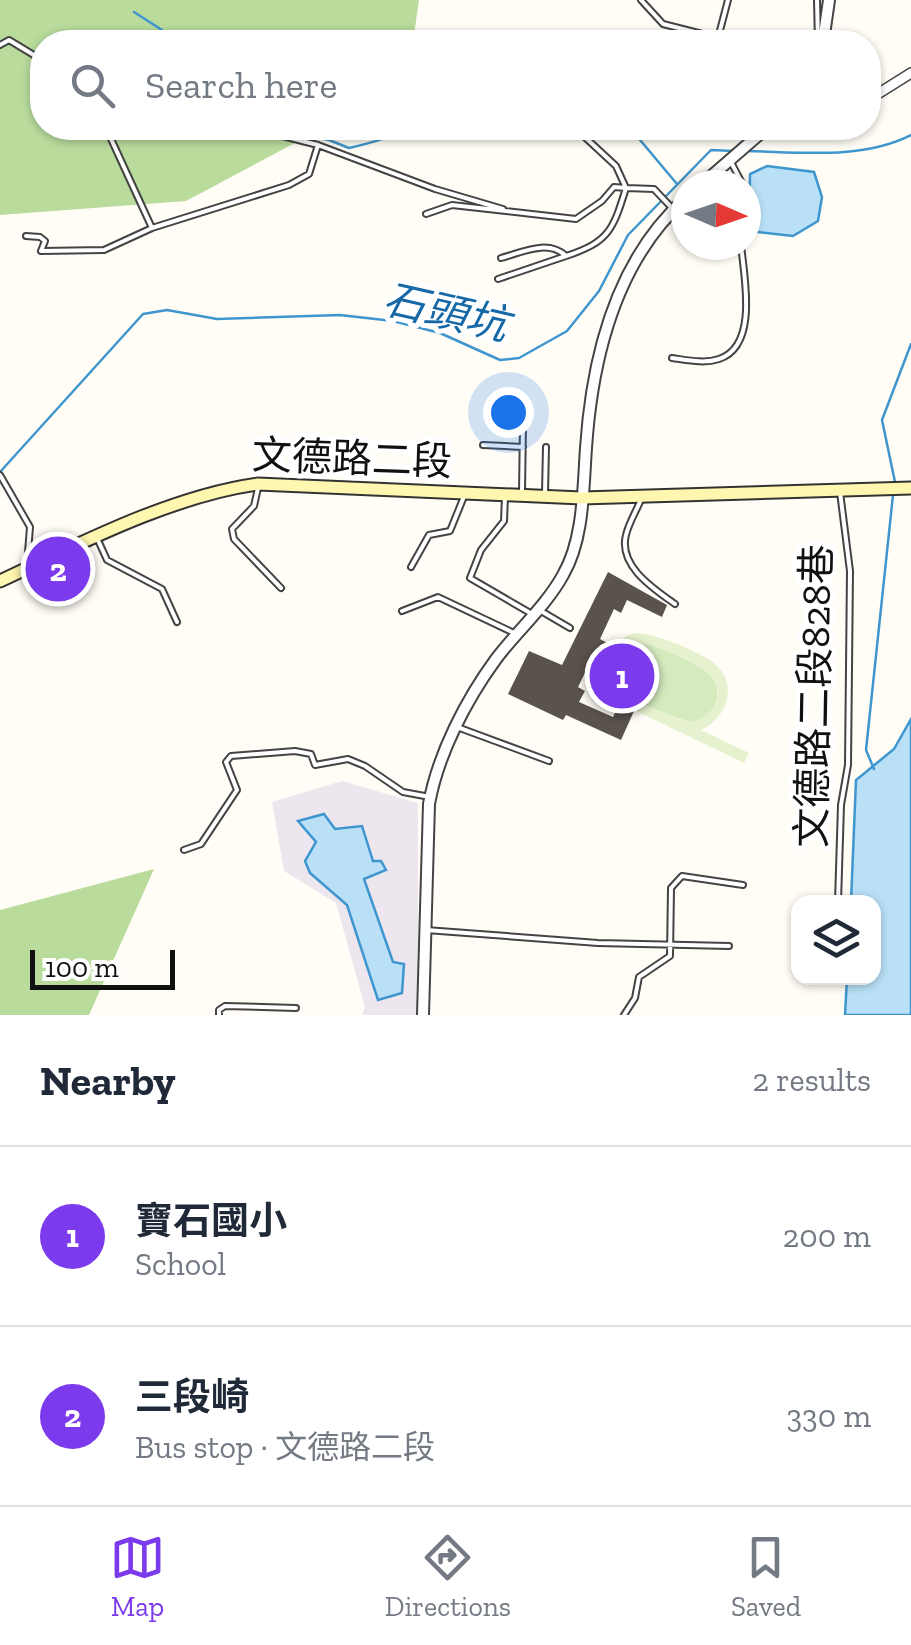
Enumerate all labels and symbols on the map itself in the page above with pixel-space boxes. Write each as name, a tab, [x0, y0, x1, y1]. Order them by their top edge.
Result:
north arrow	[671, 170, 761, 260]
water label: 石頭坑	[379, 273, 519, 352]
your location	[483, 387, 534, 438]
street label: 文德路二段	[251, 431, 453, 485]
pin: 2	[26, 532, 90, 606]
street label: 文德路二段828巷	[787, 544, 841, 848]
pin: 1	[590, 638, 654, 714]
scale bar	[30, 945, 175, 990]

